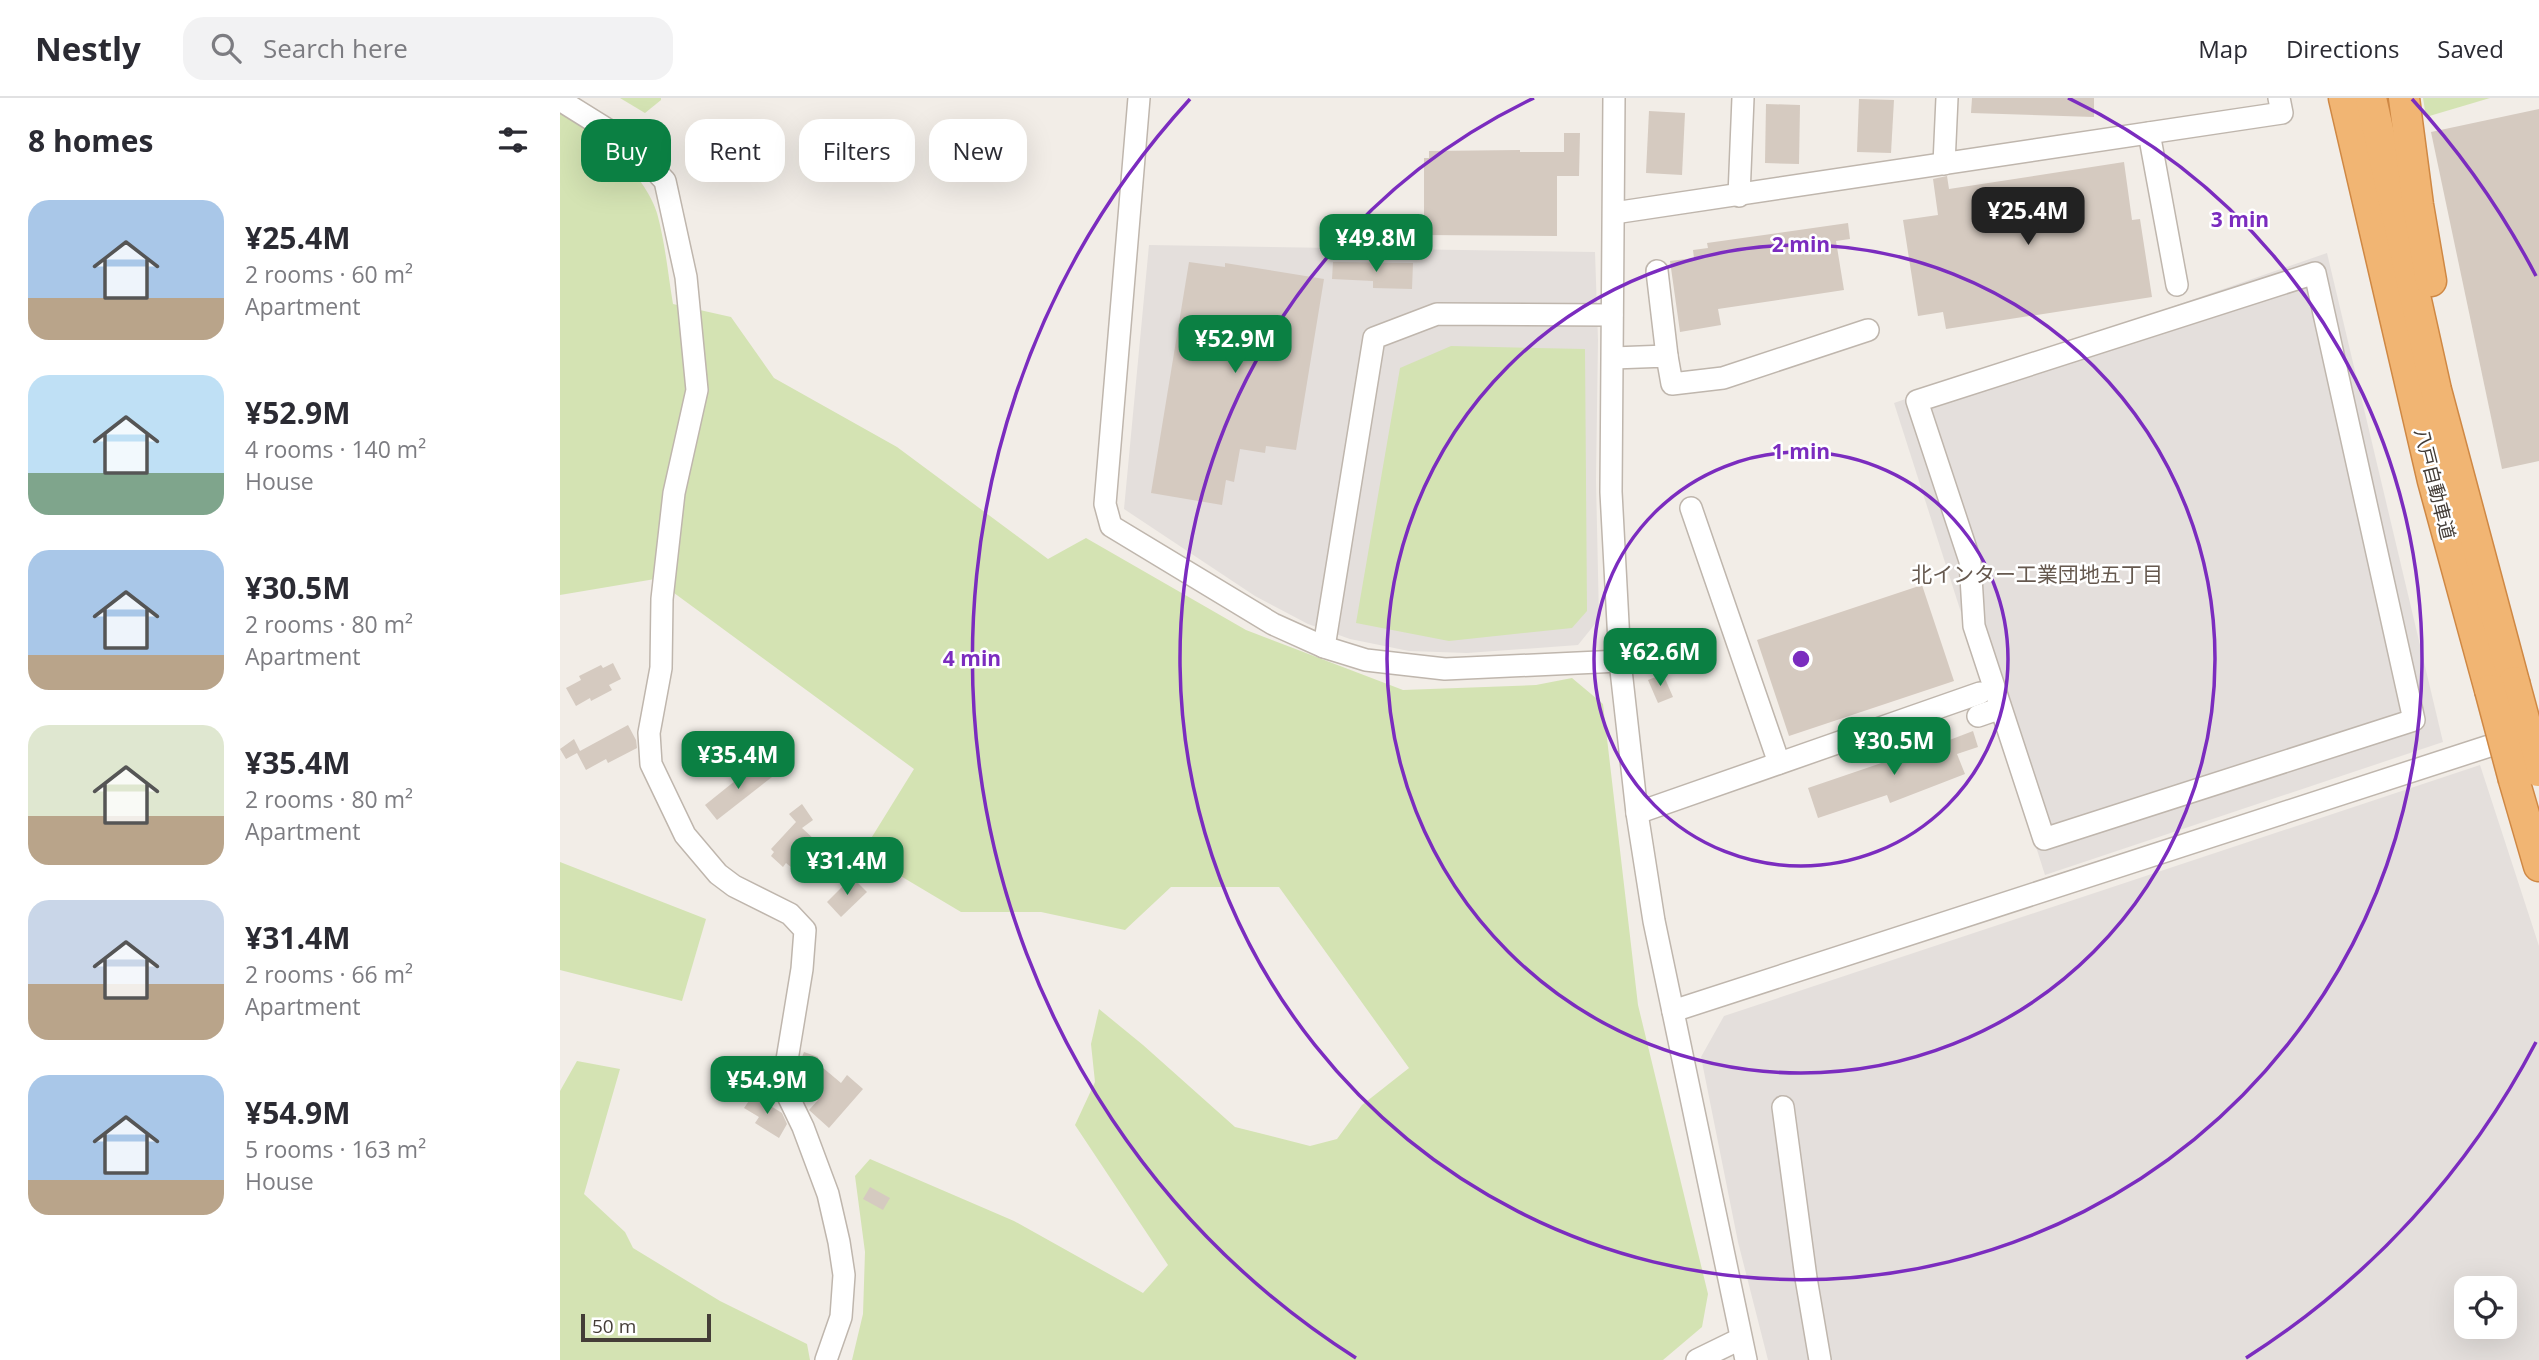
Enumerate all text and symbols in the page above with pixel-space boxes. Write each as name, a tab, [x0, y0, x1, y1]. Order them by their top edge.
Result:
search box	[183, 17, 673, 80]
text: Nestly	[35, 26, 141, 71]
icon: search	[207, 29, 245, 67]
text: Search here	[263, 30, 408, 66]
text: Map	[2198, 32, 2248, 65]
text: Directions	[2286, 32, 2399, 65]
text: Saved	[2437, 32, 2504, 65]
chip: Buy	[581, 119, 671, 182]
chip: Rent	[685, 119, 785, 182]
chip: Filters	[799, 119, 915, 182]
chip: New	[929, 119, 1027, 182]
text: 8 homes	[28, 120, 153, 161]
icon: filters	[494, 121, 532, 159]
pin: ¥25.4M	[1971, 188, 2085, 247]
text: ¥25.4M	[1988, 194, 2068, 226]
text: 3 min	[2211, 205, 2269, 233]
pin: ¥49.8M	[1319, 214, 1433, 274]
text: ¥25.4M	[245, 217, 350, 258]
text: ¥49.8M	[1336, 221, 1416, 253]
icon: home	[84, 228, 168, 312]
text: 2 min	[1772, 230, 1830, 258]
text: 2 rooms · 60 m²	[245, 258, 413, 290]
text: Apartment	[245, 290, 361, 322]
pin: ¥52.9M	[1178, 316, 1292, 375]
text: ¥52.9M	[1195, 322, 1275, 354]
text: ¥52.9M	[245, 392, 350, 433]
icon: home	[84, 403, 168, 487]
street label: 八戸自動車道	[2409, 426, 2461, 542]
text: 4 rooms · 140 m²	[245, 433, 426, 465]
text: 1 min	[1772, 437, 1830, 465]
text: House	[245, 465, 314, 497]
district label: 北インター工業団地五丁目	[1911, 560, 2163, 588]
text: ¥30.5M	[245, 567, 350, 608]
icon: home	[84, 578, 168, 662]
text: 2 rooms · 80 m²	[245, 608, 413, 640]
pin: ¥62.6M	[1603, 628, 1717, 688]
text: ¥62.6M	[1620, 635, 1700, 667]
text: Apartment	[245, 640, 361, 672]
text: 4 min	[943, 644, 1001, 672]
centre of rings	[1789, 647, 1813, 671]
pin: ¥30.5M	[1837, 718, 1951, 777]
text: ¥30.5M	[1854, 724, 1934, 756]
pin: ¥35.4M	[681, 732, 795, 791]
text: ¥35.4M	[698, 738, 778, 770]
text: ¥35.4M	[245, 742, 350, 783]
icon: home	[84, 753, 168, 837]
text: 2 rooms · 80 m²	[245, 783, 413, 815]
text: Apartment	[245, 815, 361, 847]
pin: ¥31.4M	[790, 838, 904, 897]
text: ¥31.4M	[807, 844, 887, 876]
text: ¥31.4M	[245, 917, 350, 958]
icon: home	[84, 928, 168, 1012]
text: 2 rooms · 66 m²	[245, 958, 413, 990]
text: Apartment	[245, 990, 361, 1022]
pin: ¥54.9M	[710, 1056, 824, 1116]
text: ¥54.9M	[727, 1063, 807, 1095]
text: ¥54.9M	[245, 1092, 350, 1133]
icon: home	[84, 1103, 168, 1187]
text: 5 rooms · 163 m²	[245, 1133, 426, 1165]
text: House	[245, 1165, 314, 1197]
map controls	[2454, 1276, 2517, 1339]
button: locate	[2454, 1276, 2517, 1339]
scale bar	[581, 1311, 710, 1343]
text: 50 m	[592, 1313, 636, 1339]

